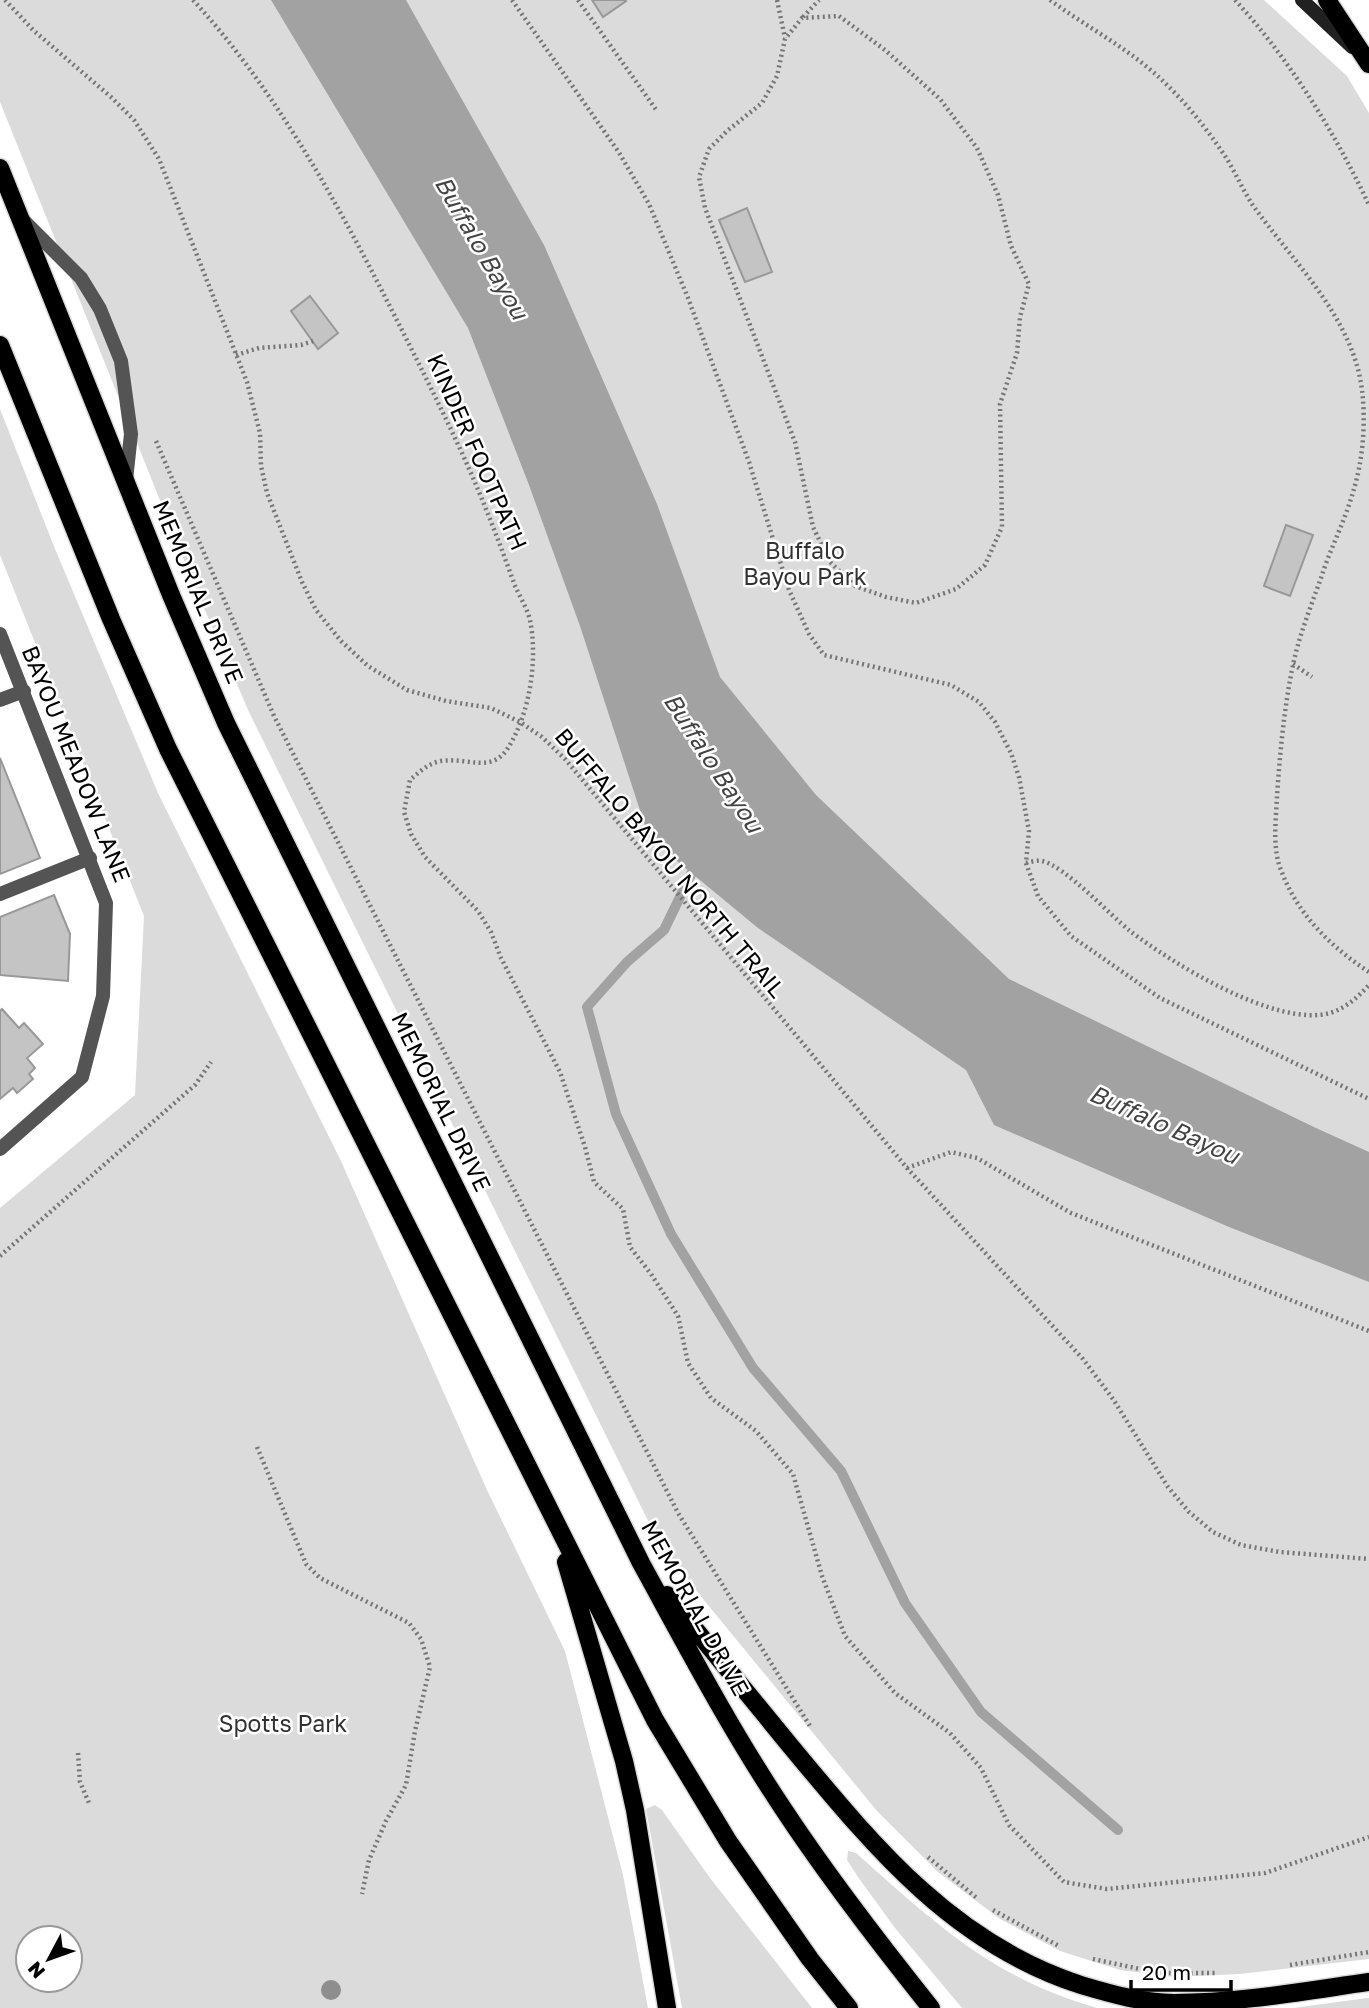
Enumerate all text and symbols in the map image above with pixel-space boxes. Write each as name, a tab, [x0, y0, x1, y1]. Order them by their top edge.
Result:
water label: Buffalo Bayou	[429, 171, 536, 326]
street label: KINDER FOOTPATH	[422, 349, 534, 554]
street label: MEMORIAL DRIVE	[148, 496, 250, 687]
park label: Buffalo Bayou Park	[743, 536, 867, 590]
street label: BAYOU MEADOW LANE	[17, 641, 137, 886]
water label: Buffalo Bayou	[658, 687, 771, 839]
street label: BUFFALO BAYOU NORTH TRAIL	[550, 722, 792, 1003]
street label: MEMORIAL DRIVE	[386, 1007, 497, 1196]
water label: Buffalo Bayou	[1085, 1078, 1245, 1171]
street label: MEMORIAL DRIVE	[636, 1515, 756, 1700]
park label: Spotts Park	[219, 1709, 347, 1737]
north arrow	[14, 1924, 84, 1994]
scale bar	[1131, 1948, 1231, 1992]
text: N	[22, 1957, 49, 1983]
text: 20 m	[1142, 1959, 1191, 1985]

